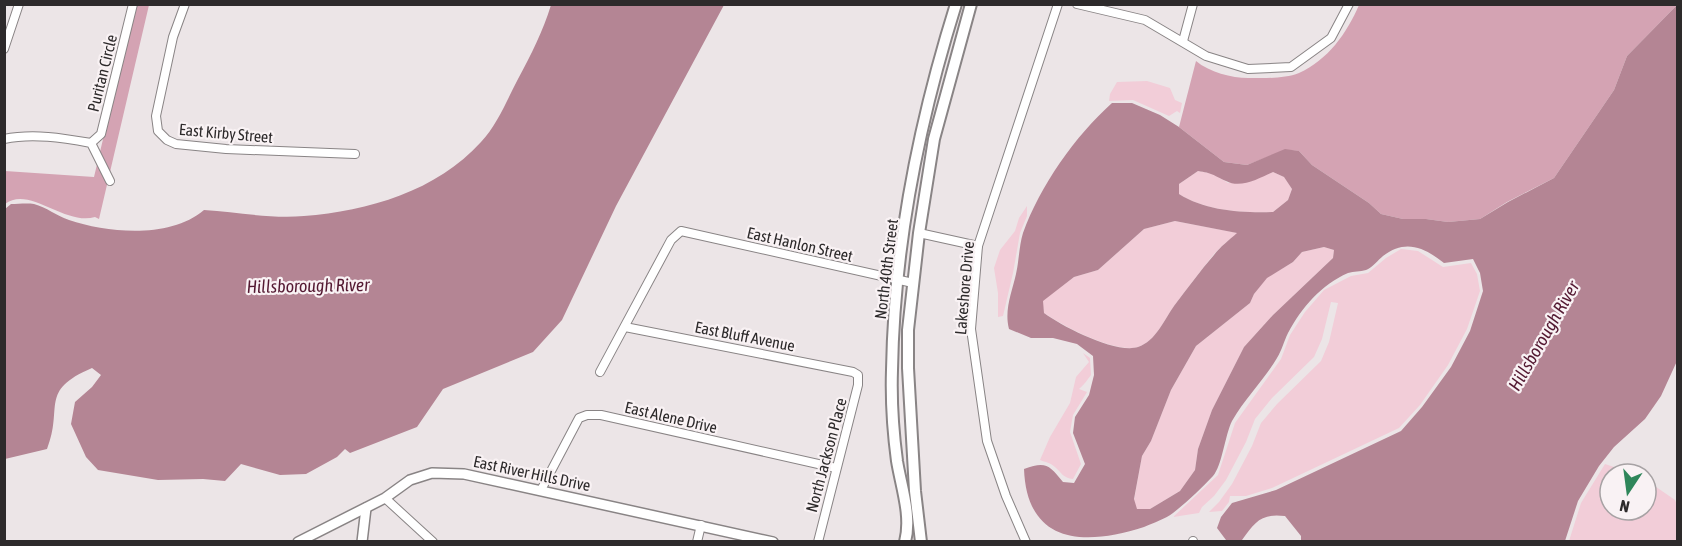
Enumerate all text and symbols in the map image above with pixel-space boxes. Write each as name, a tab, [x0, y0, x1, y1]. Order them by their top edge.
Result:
street label: Puritan Circle	[84, 33, 120, 113]
street label: East Kirby Street	[178, 120, 274, 147]
street label: North 40th Street	[871, 218, 901, 320]
street label: East Hanlon Street	[745, 223, 855, 265]
street label: Lakeshore Drive	[951, 241, 977, 335]
water label: Hillsborough River	[246, 274, 370, 297]
water label: Hillsborough River	[1504, 277, 1584, 394]
street label: East Bluff Avenue	[694, 317, 796, 355]
street label: North Jackson Place	[802, 396, 850, 514]
street label: East Alene Drive	[623, 398, 719, 436]
street label: East River Hills Drive	[472, 452, 592, 494]
north arrow	[1598, 462, 1658, 522]
text: N	[1618, 497, 1631, 516]

